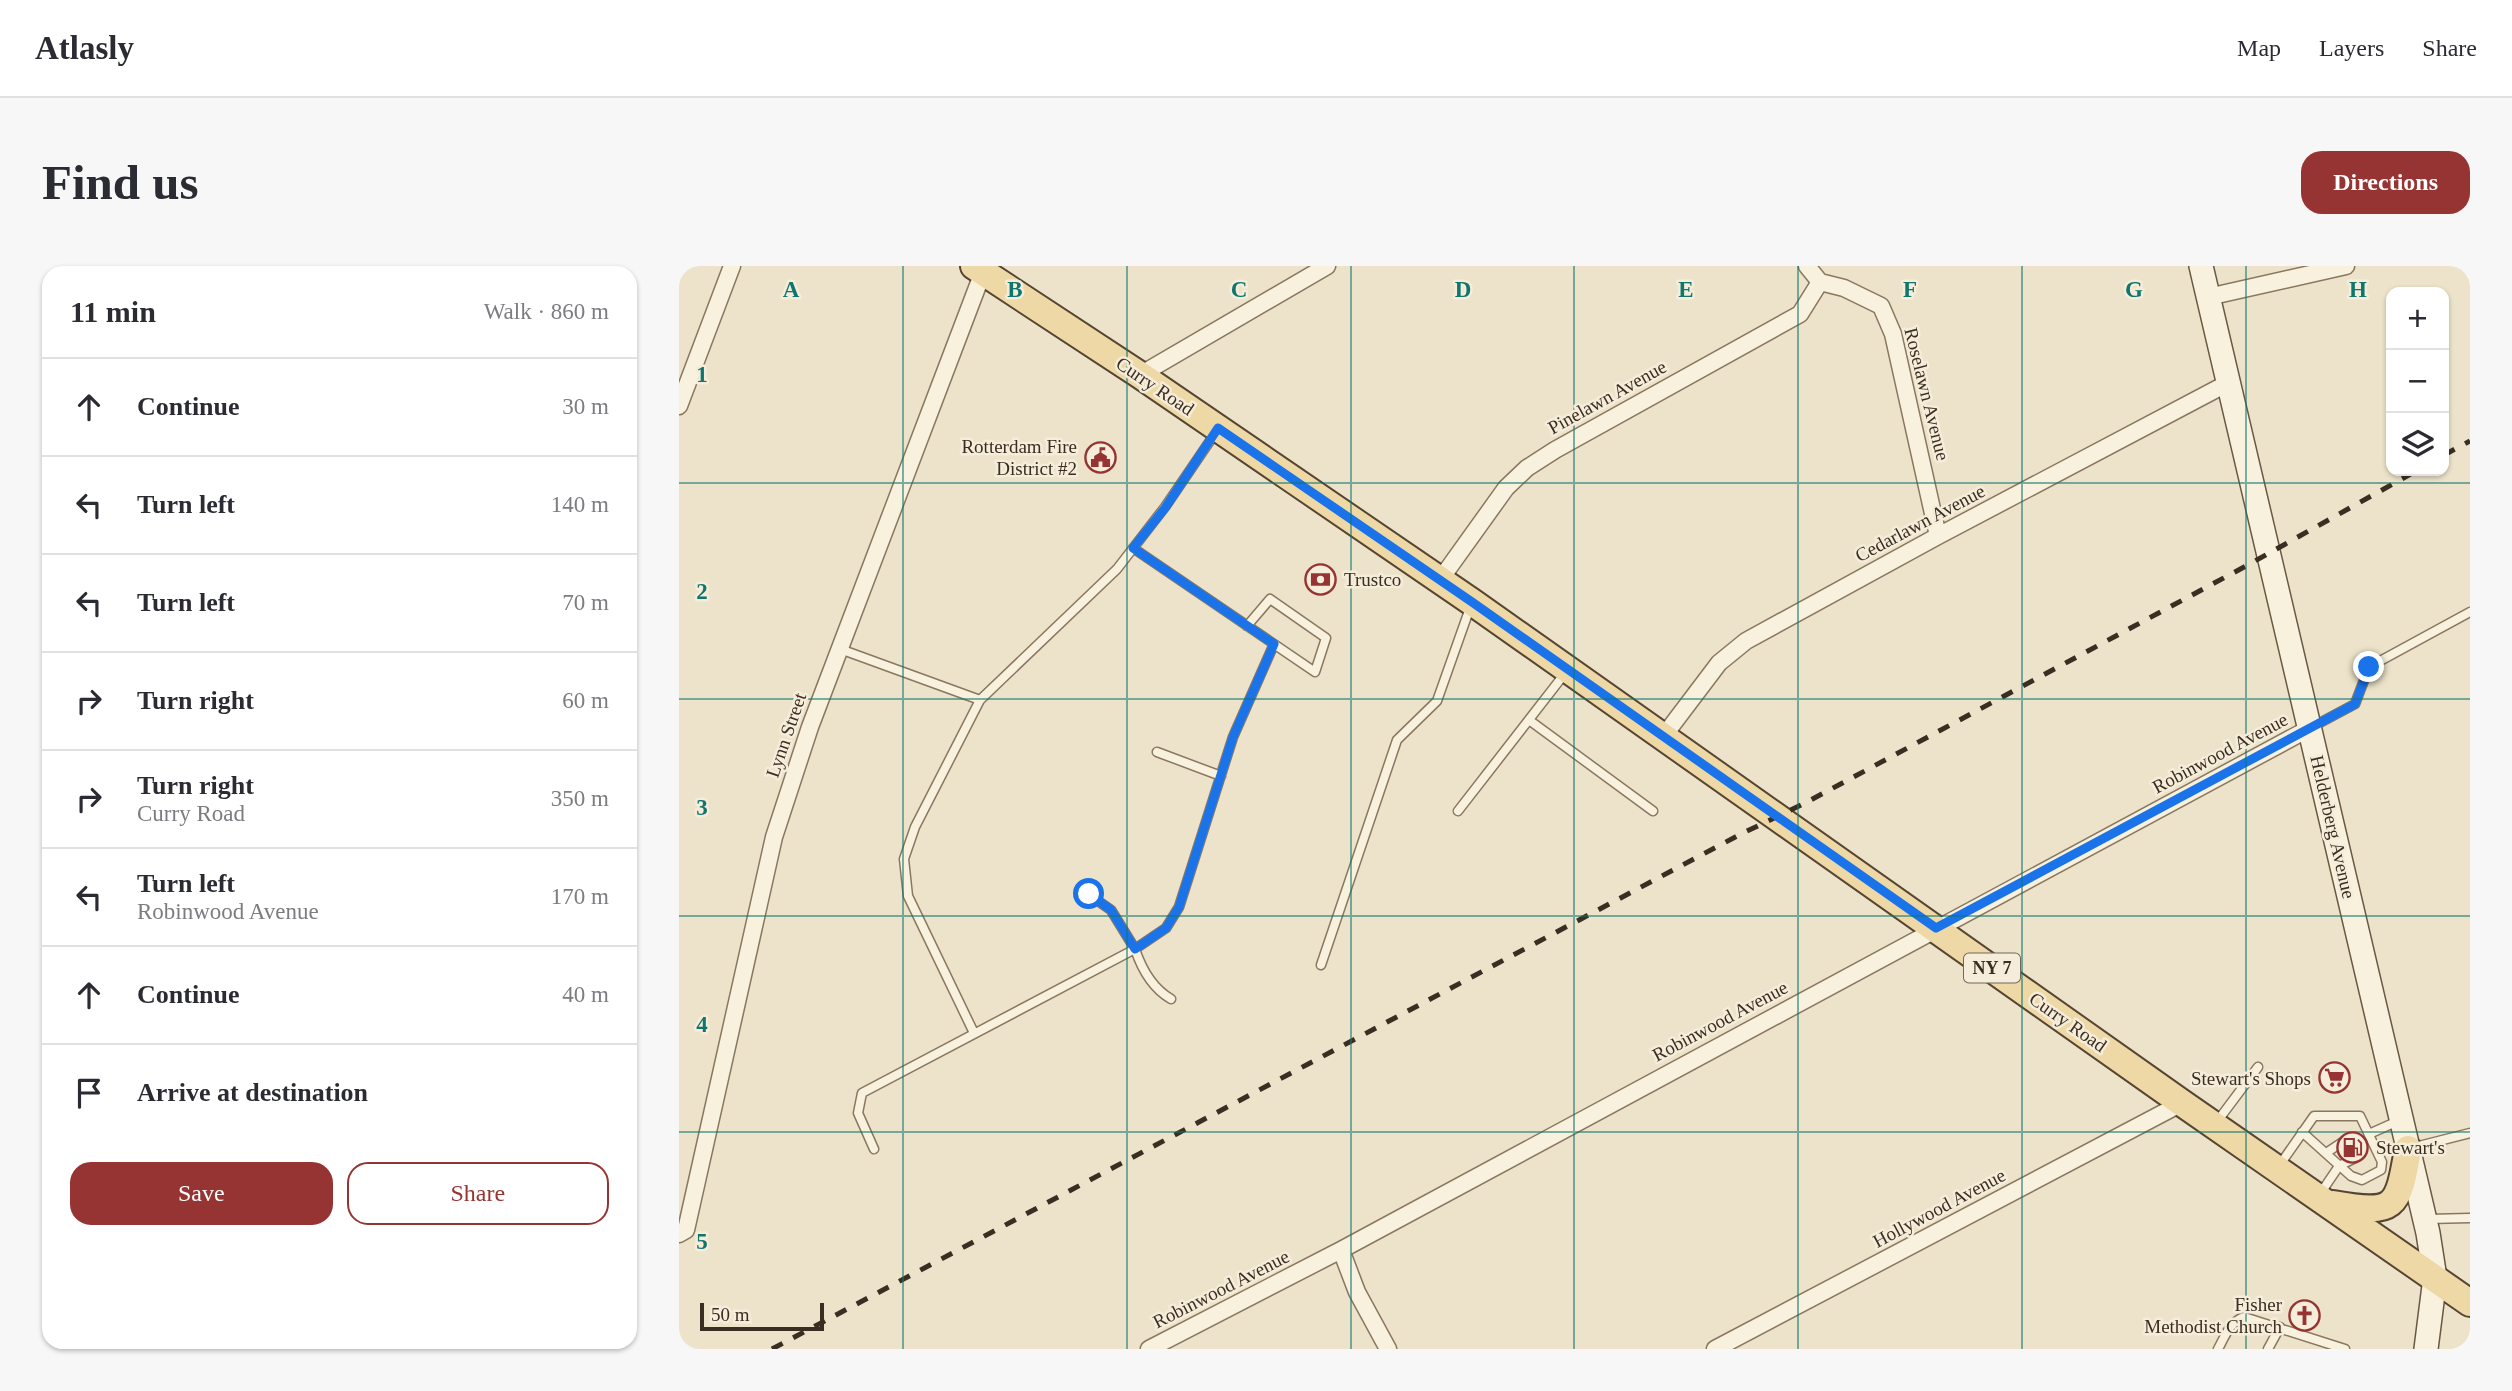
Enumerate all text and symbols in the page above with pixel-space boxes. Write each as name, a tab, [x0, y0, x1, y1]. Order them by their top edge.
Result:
text: Atlasly	[35, 30, 134, 66]
text: Map	[2237, 35, 2281, 61]
text: Layers	[2319, 35, 2384, 61]
text: Share	[2422, 35, 2477, 61]
button: Directions	[2301, 151, 2470, 214]
text: Find us	[42, 155, 199, 210]
text: A	[783, 277, 800, 302]
text: B	[1007, 277, 1023, 302]
text: C	[1231, 277, 1247, 302]
text: D	[1455, 277, 1471, 302]
text: E	[1678, 277, 1694, 302]
text: F	[1903, 277, 1917, 302]
text: G	[2125, 277, 2143, 302]
text: H	[2349, 277, 2367, 302]
map controls	[2386, 287, 2449, 476]
button: +	[2386, 287, 2449, 350]
text: 11 min	[70, 295, 156, 328]
text: Walk · 860 m	[484, 299, 609, 324]
street label: Roselawn Avenue	[1900, 325, 1954, 463]
button: −	[2386, 350, 2449, 413]
street label: Curry Road	[1112, 352, 1198, 420]
street label: Pinelawn Avenue	[1544, 356, 1670, 438]
text: 1	[696, 362, 708, 387]
icon: ahead	[70, 388, 108, 426]
text: Continue	[137, 392, 240, 421]
text: 30 m	[562, 394, 609, 419]
button: layers	[2386, 413, 2449, 476]
place label: Rotterdam Fire District #2	[961, 436, 1077, 479]
public building icon: Rotterdam Fire District #2	[1083, 440, 1117, 474]
street label: Cedarlawn Avenue	[1852, 480, 1988, 566]
icon: left	[70, 486, 108, 524]
text: Turn left	[137, 490, 235, 519]
text: 140 m	[551, 492, 609, 517]
bank icon: Trustco	[1304, 562, 1338, 596]
place label: Trustco	[1344, 569, 1401, 590]
text: 2	[696, 579, 708, 604]
icon: left	[70, 584, 108, 622]
text: Turn left	[137, 588, 235, 617]
text: 70 m	[562, 590, 609, 615]
route end	[2353, 651, 2384, 682]
icon: right	[70, 682, 108, 720]
text: Turn right	[137, 686, 254, 715]
text: 60 m	[562, 688, 609, 713]
street label: Lynn Street	[762, 689, 811, 780]
street label: Robinwood Avenue	[2149, 709, 2291, 797]
street label: Helderberg Avenue	[2306, 753, 2360, 901]
text: Turn right	[137, 771, 254, 800]
icon: right	[70, 780, 108, 818]
text: 350 m	[551, 786, 609, 811]
text: 3	[696, 795, 708, 820]
text: Curry Road	[137, 801, 245, 826]
text: Turn left	[137, 869, 235, 898]
icon: left	[70, 878, 108, 916]
route start	[1073, 878, 1104, 909]
text: 170 m	[551, 884, 609, 909]
text: Robinwood Avenue	[137, 899, 319, 924]
road number: NY 7	[1964, 954, 2020, 982]
icon: ahead	[70, 976, 108, 1014]
street label: Robinwood Avenue	[1649, 977, 1791, 1065]
text: Continue	[137, 980, 240, 1009]
text: 40 m	[562, 982, 609, 1007]
street label: Curry Road	[2025, 988, 2111, 1056]
text: 4	[696, 1012, 708, 1037]
supermarket icon: Stewart's Shops	[2317, 1061, 2351, 1095]
place label: Stewart's Shops	[2191, 1068, 2311, 1089]
icon: arrive	[70, 1074, 108, 1112]
text: Arrive at destination	[137, 1078, 368, 1107]
fuel station icon: Stewart's	[2336, 1130, 2370, 1164]
place label: Stewart's	[2376, 1137, 2445, 1158]
button: Save	[70, 1162, 333, 1225]
button: Share	[347, 1162, 609, 1225]
street label: Hollywood Avenue	[1869, 1164, 2009, 1252]
text: 5	[696, 1229, 708, 1254]
street label: Robinwood Avenue	[1149, 1246, 1293, 1332]
place label: Fisher Methodist Church	[2144, 1294, 2283, 1337]
church icon: Fisher Methodist Church	[2288, 1298, 2322, 1332]
scale bar	[700, 1300, 824, 1332]
text: 50 m	[711, 1304, 750, 1325]

